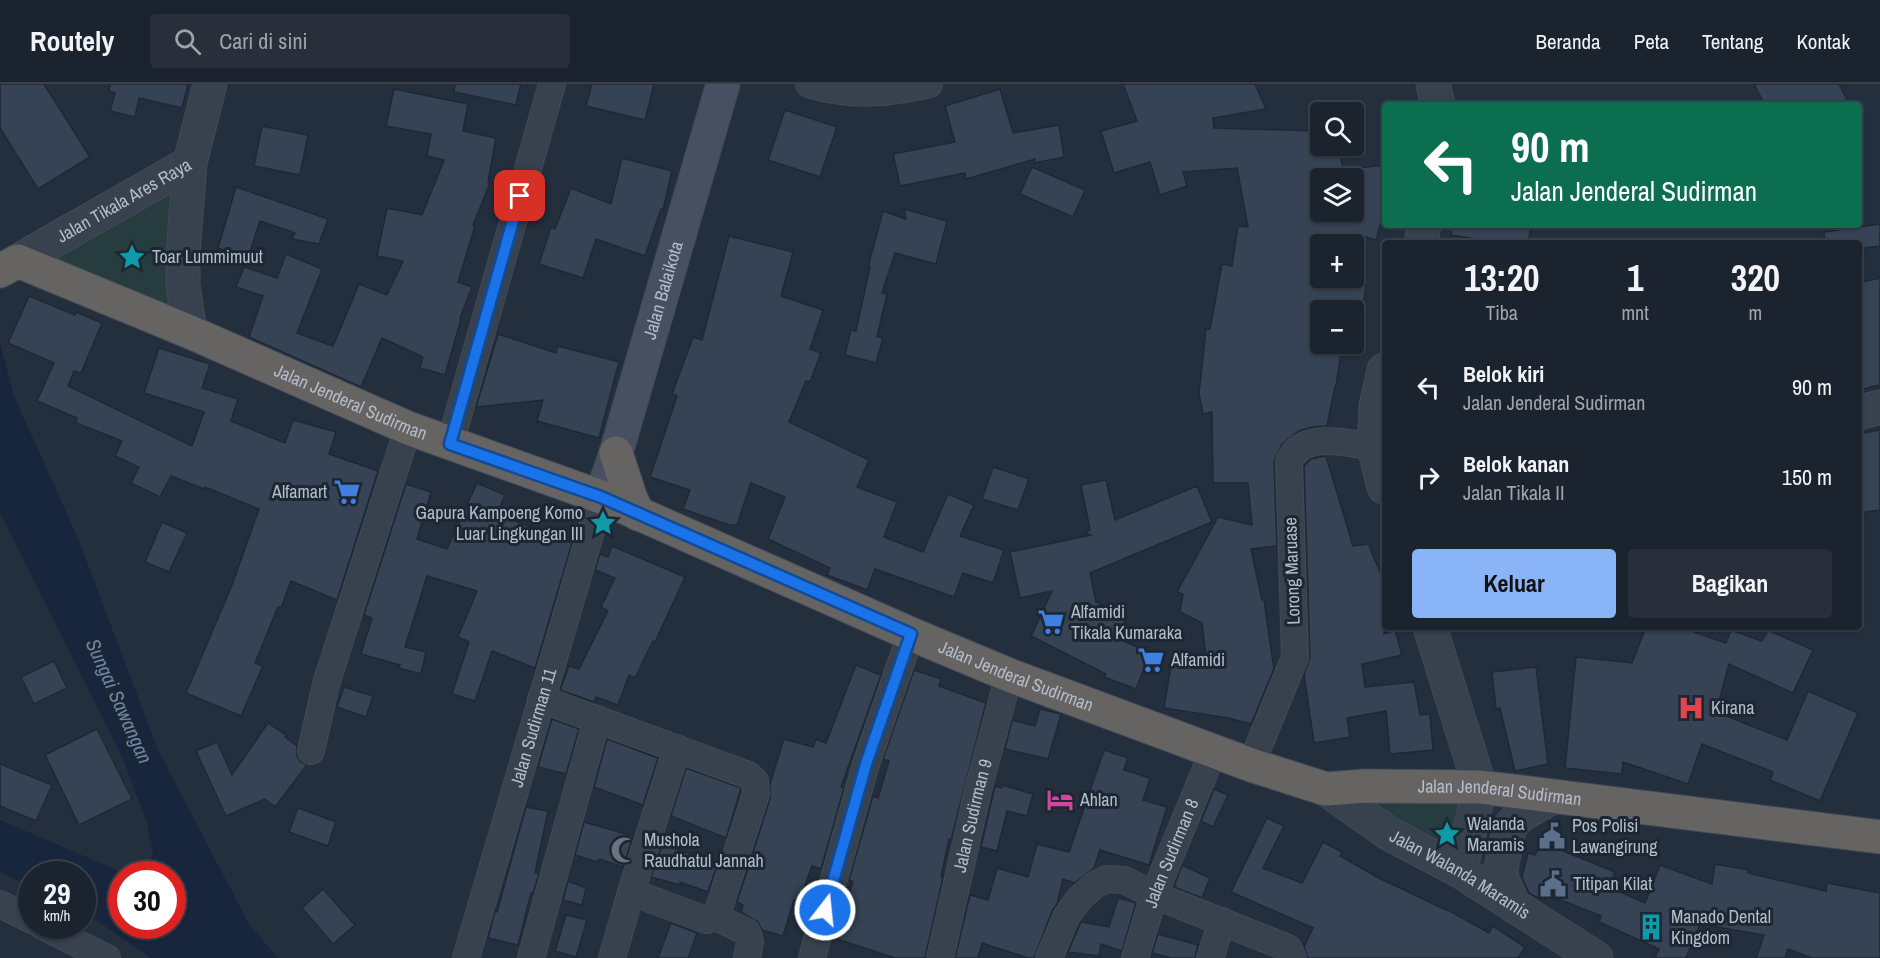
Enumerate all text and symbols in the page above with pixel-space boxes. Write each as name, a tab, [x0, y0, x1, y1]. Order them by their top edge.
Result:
search box	[150, 14, 570, 68]
text: Routely	[30, 22, 114, 60]
icon: search	[171, 25, 204, 58]
text: Cari di sini	[219, 26, 307, 56]
text: Beranda	[1536, 27, 1601, 56]
text: Peta	[1634, 27, 1669, 56]
text: Tentang	[1702, 27, 1763, 56]
text: Kontak	[1796, 27, 1850, 56]
map controls	[1310, 102, 1364, 354]
button: search	[1310, 102, 1364, 156]
text: 90 m	[1511, 119, 1590, 175]
icon: left	[1412, 126, 1490, 204]
street label: Jalan Tikala Ares Raya	[52, 152, 196, 249]
button: layers	[1310, 168, 1364, 222]
pin	[494, 170, 545, 221]
text: Jalan Jenderal Sudirman	[1511, 173, 1757, 209]
icon: arrive	[503, 179, 536, 212]
button: +	[1310, 234, 1364, 288]
street label: Jalan Balaikota	[637, 238, 689, 342]
place icon: Toar Lummimuut	[117, 242, 147, 272]
place label: Toar Lummimuut	[152, 244, 263, 269]
text: 13:20	[1464, 254, 1539, 302]
text: 1	[1627, 254, 1643, 302]
text: 320	[1731, 254, 1780, 302]
text: Tiba	[1485, 299, 1518, 326]
text: mnt	[1621, 299, 1649, 326]
text: m	[1749, 299, 1762, 326]
button: −	[1310, 300, 1364, 354]
street label: Jalan Jenderal Sudirman	[270, 358, 431, 446]
text: Belok kiri	[1463, 359, 1544, 389]
icon: left	[1412, 371, 1445, 404]
text: 90 m	[1792, 372, 1832, 402]
text: Jalan Jenderal Sudirman	[1463, 389, 1645, 416]
text: Belok kanan	[1463, 449, 1569, 479]
icon: right	[1412, 461, 1445, 494]
text: 150 m	[1782, 462, 1832, 492]
supermarket icon: Alfamart	[332, 477, 362, 507]
place label: Alfamart	[271, 479, 327, 504]
text: Jalan Tikala II	[1463, 479, 1564, 506]
place label: Gapura Kampoeng Komo Luar Lingkungan III	[416, 500, 583, 546]
place icon: Gapura Kampoeng Komo Luar Lingkungan III	[588, 508, 618, 538]
street label: Lorong Maruase	[1277, 517, 1306, 625]
button: Keluar	[1412, 549, 1616, 618]
button: Bagikan	[1628, 549, 1832, 618]
place label: Alfamidi Tikala Kumaraka	[1070, 599, 1182, 645]
supermarket icon: Alfamidi Tikala Kumaraka	[1036, 607, 1066, 637]
water label: Sungai Sawangan	[80, 634, 159, 768]
street label: Jalan Jenderal Sudirman	[935, 634, 1097, 717]
supermarket icon: Alfamidi	[1136, 645, 1166, 675]
place label: Alfamidi	[1170, 647, 1225, 672]
street label: Jalan Sudirman 11	[504, 664, 562, 790]
hospital icon: Kirana	[1676, 693, 1706, 723]
place label: Kirana	[1711, 695, 1755, 720]
street label: Jalan Sudirman 9	[947, 756, 998, 875]
street label: Jalan Jenderal Sudirman	[1418, 773, 1583, 812]
hotel icon: Ahlan	[1045, 785, 1075, 815]
place label: Ahlan	[1079, 787, 1118, 812]
street label: Jalan Sudirman 8	[1138, 795, 1204, 911]
place label: Walanda Maramis	[1467, 811, 1525, 857]
place label: Pos Polisi Lawangirung	[1572, 813, 1658, 859]
place icon: Walanda Maramis	[1432, 819, 1462, 849]
public building icon: Pos Polisi Lawangirung	[1537, 821, 1567, 851]
street label: Jalan Walanda Maramis	[1386, 823, 1535, 925]
place label: Mushola Raudhatul Jannah	[644, 827, 764, 873]
mosque icon: Mushola Raudhatul Jannah	[609, 835, 639, 865]
speed limit sign: 30	[108, 861, 186, 939]
public building icon: Titipan Kilat	[1538, 869, 1568, 899]
place label: Titipan Kilat	[1573, 871, 1652, 896]
text: 29	[43, 873, 71, 913]
position arrow	[793, 878, 857, 942]
place label: Manado Dental Kingdom	[1671, 904, 1771, 950]
text: km/h	[44, 905, 70, 926]
building icon: Manado Dental Kingdom	[1636, 912, 1666, 942]

